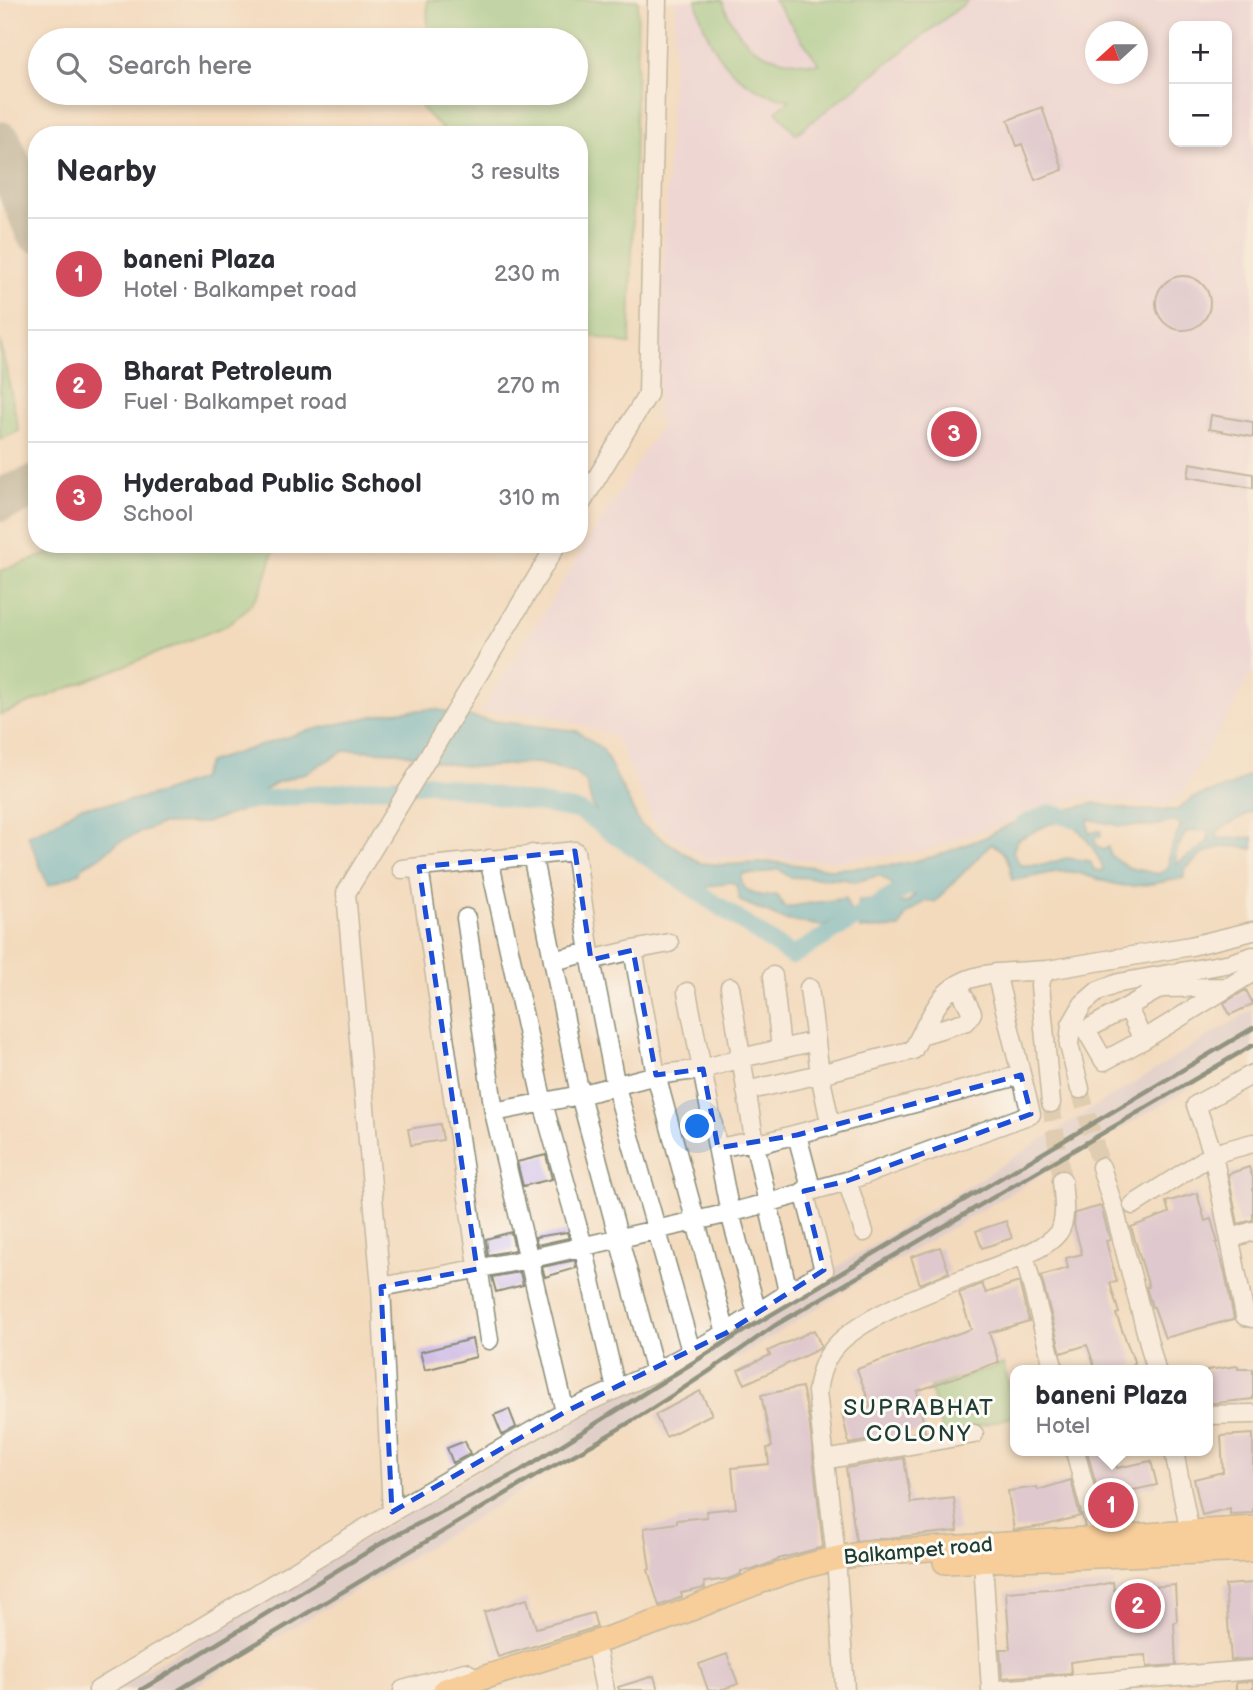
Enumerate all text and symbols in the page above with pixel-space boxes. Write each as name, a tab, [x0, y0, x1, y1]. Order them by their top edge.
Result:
north arrow	[1085, 21, 1148, 84]
map controls	[1169, 21, 1232, 147]
button: +	[1169, 21, 1232, 84]
search box	[28, 28, 588, 105]
icon: search	[52, 48, 90, 86]
text: Search here	[108, 51, 252, 82]
button: −	[1169, 84, 1232, 147]
text: Nearby	[56, 154, 156, 190]
text: 3 results	[471, 158, 560, 186]
text: baneni Plaza	[123, 245, 275, 276]
text: 1	[74, 260, 84, 288]
text: 230 m	[494, 260, 560, 288]
text: Hotel · Balkampet road	[123, 276, 357, 304]
text: Bharat Petroleum	[123, 357, 332, 388]
text: 2	[72, 372, 86, 400]
text: 270 m	[496, 372, 560, 400]
text: Fuel · Balkampet road	[123, 388, 347, 416]
pin: 3	[931, 408, 977, 460]
text: Hyderabad Public School	[123, 469, 422, 500]
text: 3	[72, 484, 86, 512]
text: 310 m	[498, 484, 560, 512]
text: School	[123, 500, 193, 528]
your location	[680, 1109, 714, 1143]
popup	[1010, 1365, 1213, 1456]
text: baneni Plaza	[1035, 1381, 1188, 1412]
district label: SUPRABHAT COLONY	[843, 1394, 995, 1448]
text: Hotel	[1035, 1412, 1090, 1440]
pin: 1	[1088, 1479, 1134, 1531]
street label: Balkampet road	[842, 1532, 994, 1570]
pin: 2	[1115, 1580, 1161, 1632]

